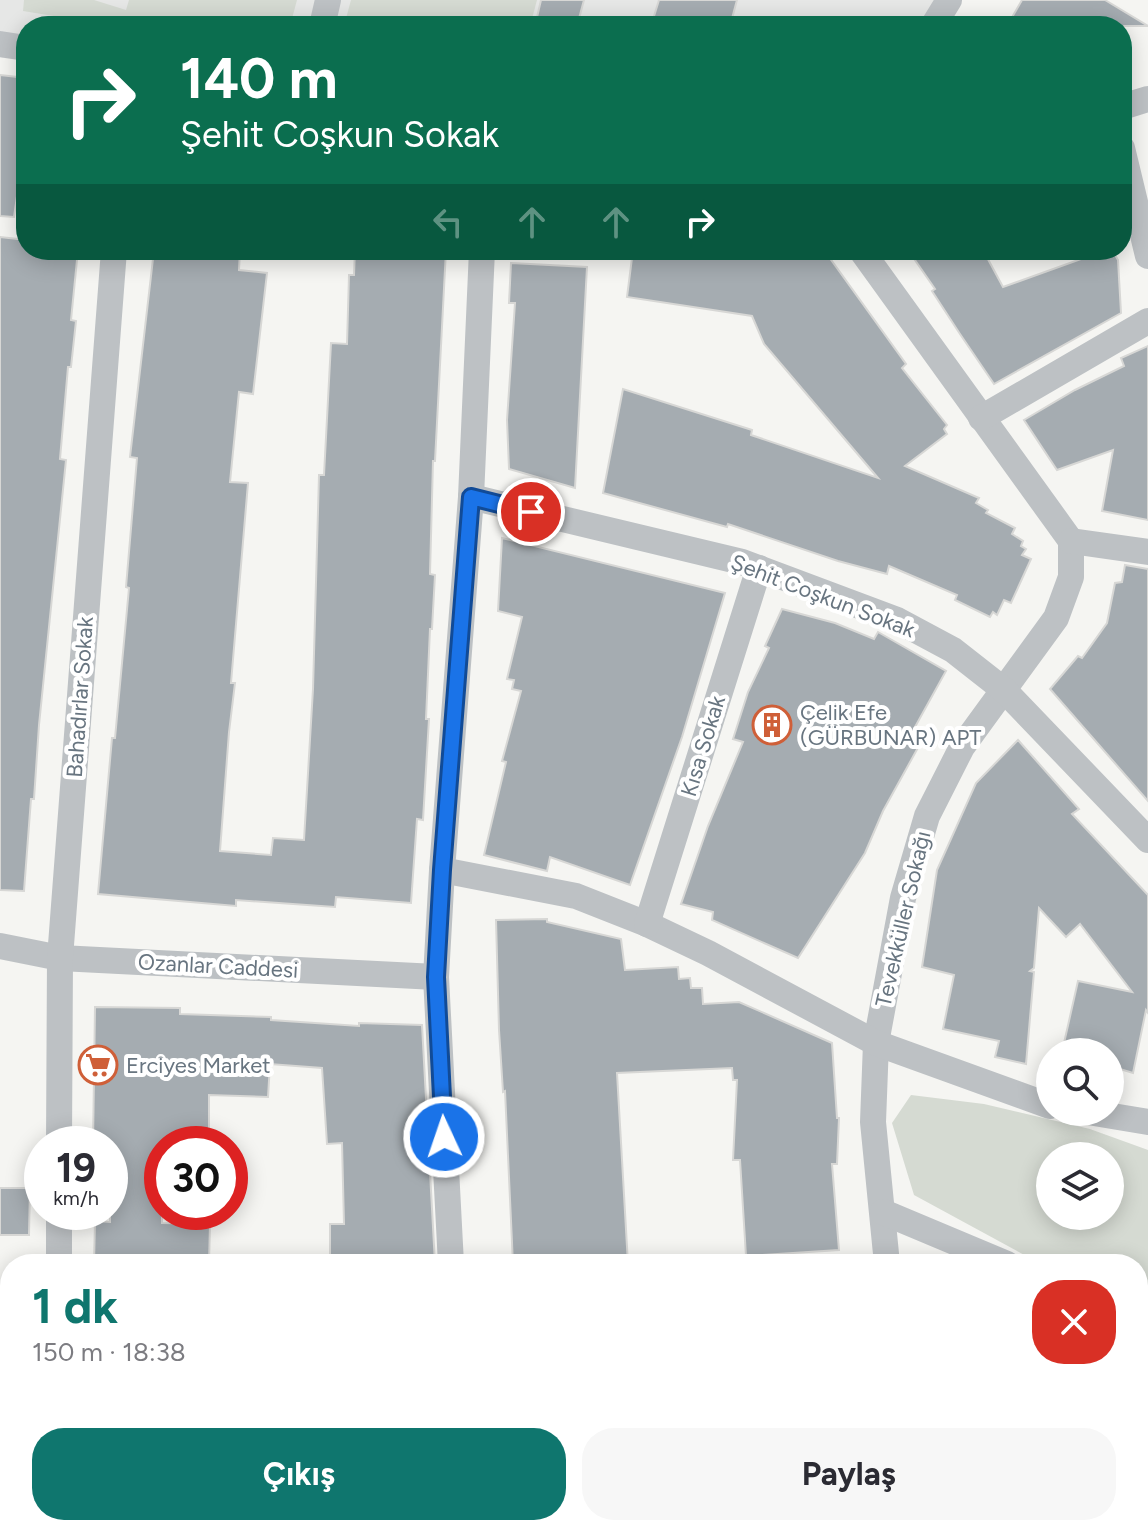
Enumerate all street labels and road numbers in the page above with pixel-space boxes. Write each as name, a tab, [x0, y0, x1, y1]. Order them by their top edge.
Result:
street label: Şehit Coşkun Sokak	[727, 548, 919, 644]
street label: Bahadırlar Sokak	[61, 615, 99, 778]
street label: Kısa Sokak	[675, 692, 731, 800]
street label: Tevekküller Sokağı	[870, 828, 936, 1010]
street label: Ozanlar Caddesi	[137, 948, 299, 984]

